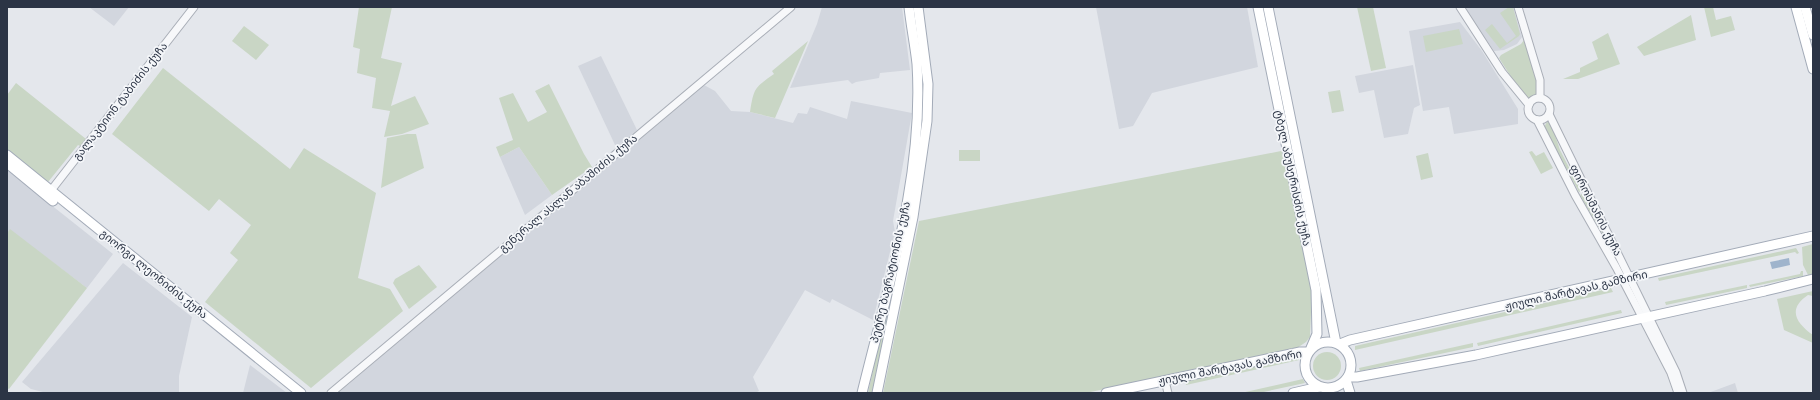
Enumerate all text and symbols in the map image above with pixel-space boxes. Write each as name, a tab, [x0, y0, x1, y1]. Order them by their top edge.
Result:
street label: გალაკტიონ ტაბიძის ქუჩა	[70, 40, 170, 163]
street label: ტბელ აბუსერისძის ქუჩა	[1272, 109, 1313, 247]
street label: გენერალ ასლან აბაშიძის ქუჩა	[497, 132, 640, 255]
street label: ფიროსმანის ქუჩა	[1567, 162, 1624, 258]
street label: პეტრე ბაგრატიონის ქუჩა	[868, 200, 913, 344]
street label: გიორგი ლეონიძის ქუჩა	[97, 227, 210, 322]
street label: ჟიული შარტავას გამზირი	[1504, 268, 1649, 313]
street label: ჟიული შარტავას გამზირი	[1157, 347, 1303, 388]

